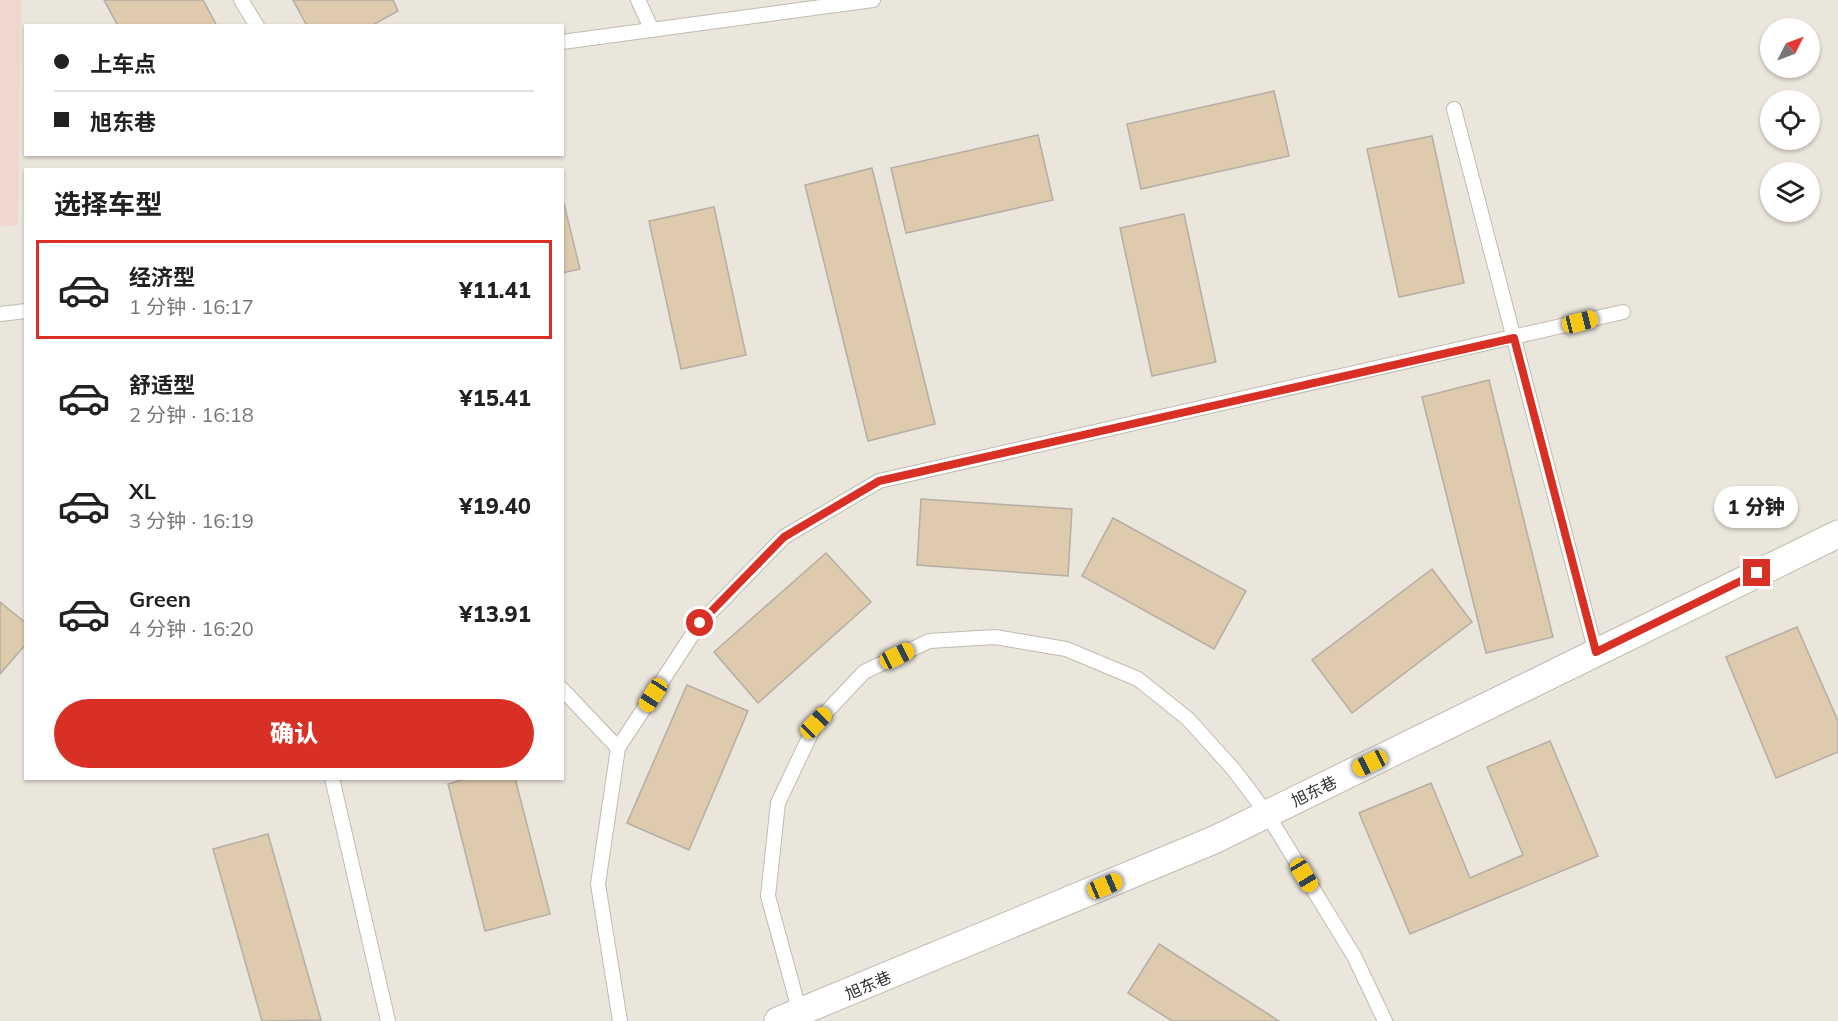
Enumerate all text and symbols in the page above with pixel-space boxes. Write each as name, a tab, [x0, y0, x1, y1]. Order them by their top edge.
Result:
north arrow	[1760, 18, 1820, 78]
map controls	[1760, 18, 1820, 222]
text: 上车点	[90, 50, 156, 78]
button: locate	[1760, 90, 1820, 150]
text: 旭东巷	[90, 108, 156, 136]
button: layers	[1760, 162, 1820, 222]
text: 选择车型	[54, 187, 162, 221]
icon: car	[57, 263, 111, 317]
text: 经济型	[129, 263, 195, 291]
text: ¥11.41	[459, 276, 531, 304]
text: 1 分钟 · 16:17	[129, 294, 254, 319]
car	[1560, 309, 1600, 335]
icon: car	[57, 371, 111, 425]
text: 舒适型	[129, 371, 195, 399]
text: ¥15.41	[459, 384, 531, 412]
text: 2 分钟 · 16:18	[129, 402, 254, 427]
text: XL	[129, 477, 156, 505]
icon: car	[57, 479, 111, 533]
callout: 1 分钟	[1715, 486, 1799, 528]
text: ¥19.40	[459, 492, 531, 520]
text: 1 分钟	[1727, 494, 1785, 519]
text: 3 分钟 · 16:19	[129, 508, 254, 533]
route end	[1743, 559, 1770, 586]
text: Green	[129, 585, 191, 613]
icon: car	[57, 587, 111, 641]
text: ¥13.91	[459, 600, 531, 628]
route start	[686, 609, 713, 636]
text: 4 分钟 · 16:20	[129, 616, 254, 641]
car	[877, 640, 917, 672]
car	[636, 675, 670, 715]
button: 确认	[54, 699, 534, 768]
car	[797, 704, 835, 742]
car	[1350, 747, 1390, 779]
street label: 旭东巷	[1288, 771, 1340, 811]
car	[1287, 855, 1321, 895]
car	[1085, 871, 1125, 901]
street label: 旭东巷	[842, 966, 894, 1004]

